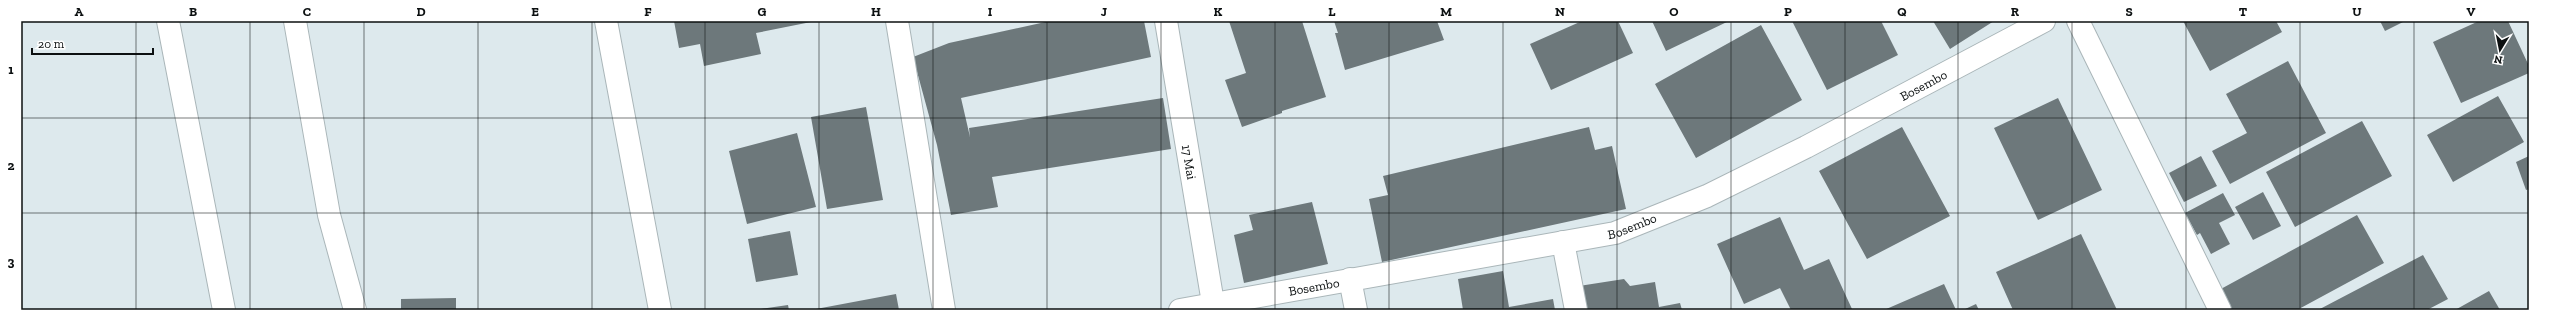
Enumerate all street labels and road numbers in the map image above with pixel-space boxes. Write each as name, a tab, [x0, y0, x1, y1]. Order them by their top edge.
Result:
street label: Bosembo	[1897, 67, 1950, 104]
street label: 17 Mai	[1179, 144, 1199, 181]
street label: Bosembo	[1607, 210, 1659, 242]
street label: Bosembo	[1287, 275, 1341, 299]

